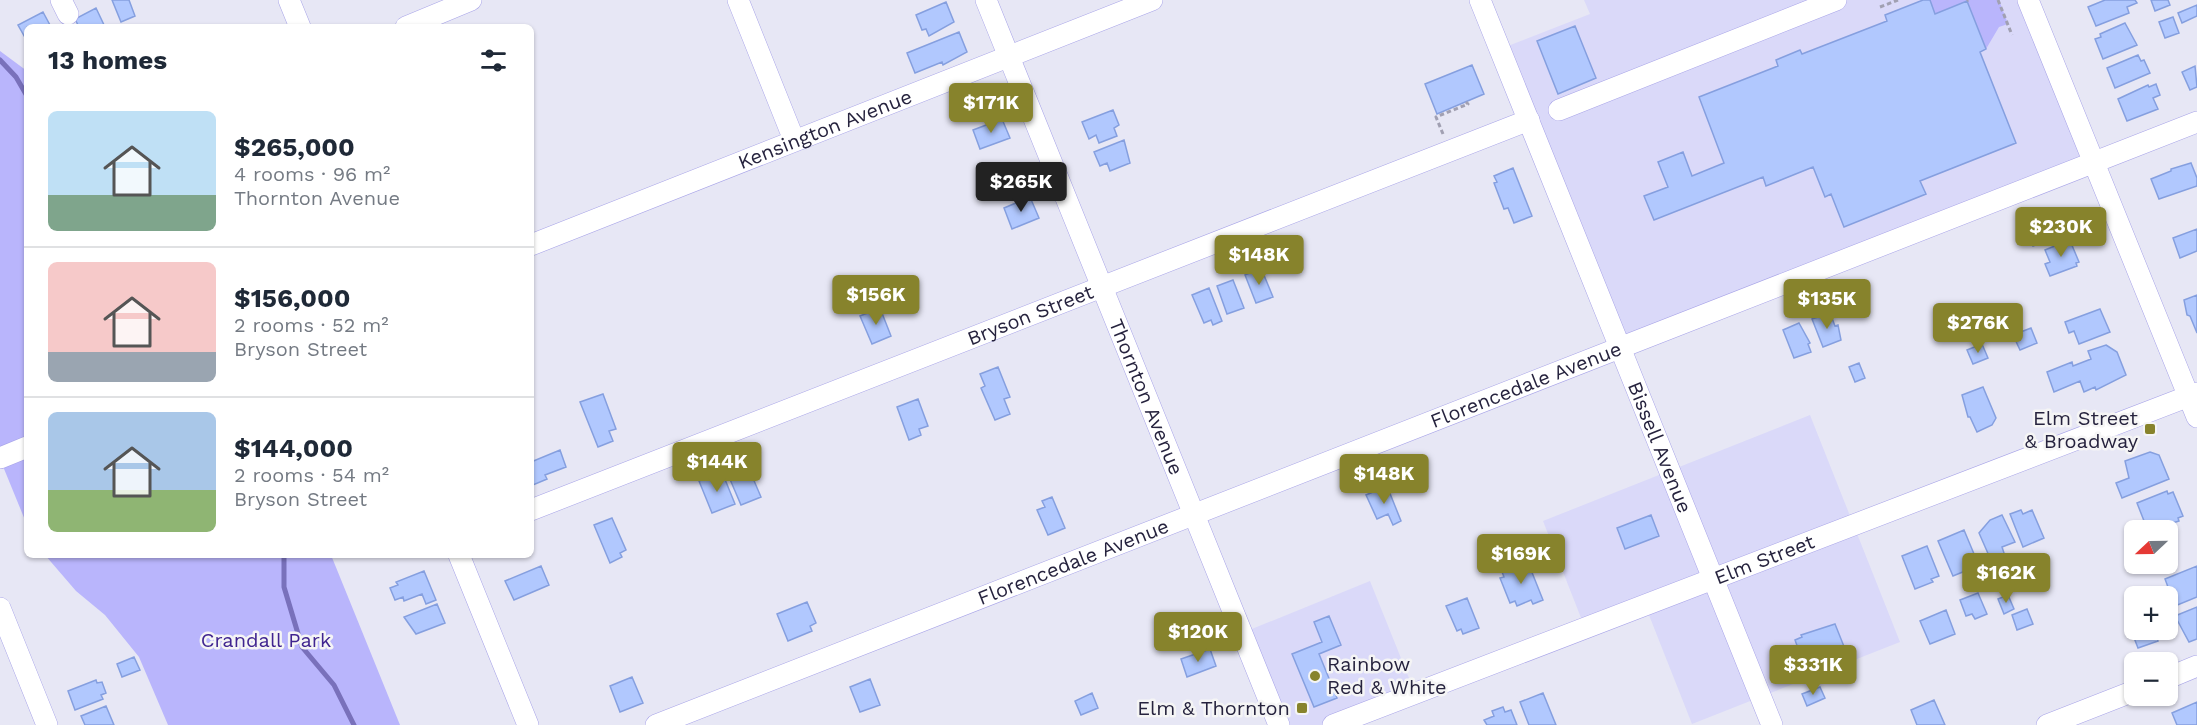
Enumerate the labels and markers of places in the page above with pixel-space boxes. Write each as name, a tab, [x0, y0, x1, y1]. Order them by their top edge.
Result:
pin: $171K	[949, 83, 1033, 134]
pin: $265K	[979, 162, 1063, 213]
pin: $230K	[2019, 207, 2103, 258]
pin: $148K	[1217, 235, 1301, 286]
pin: $156K	[834, 275, 918, 326]
pin: $135K	[1785, 279, 1869, 330]
pin: $276K	[1936, 303, 2020, 354]
place label: Elm Street & Broadway	[2024, 406, 2139, 453]
marker: Elm Street & Broadway	[2143, 422, 2157, 436]
pin: $144K	[675, 442, 759, 493]
pin: $148K	[1342, 454, 1426, 505]
pin: $169K	[1479, 534, 1563, 585]
pin: $162K	[1964, 553, 2048, 604]
pin: $120K	[1156, 612, 1240, 663]
pin: $331K	[1771, 645, 1855, 696]
place label: Rainbow Red & White	[1327, 652, 1447, 699]
marker: Rainbow Red & White	[1308, 669, 1322, 683]
place label: Elm & Thornton	[1137, 696, 1290, 720]
marker: Elm & Thornton	[1295, 701, 1309, 715]

